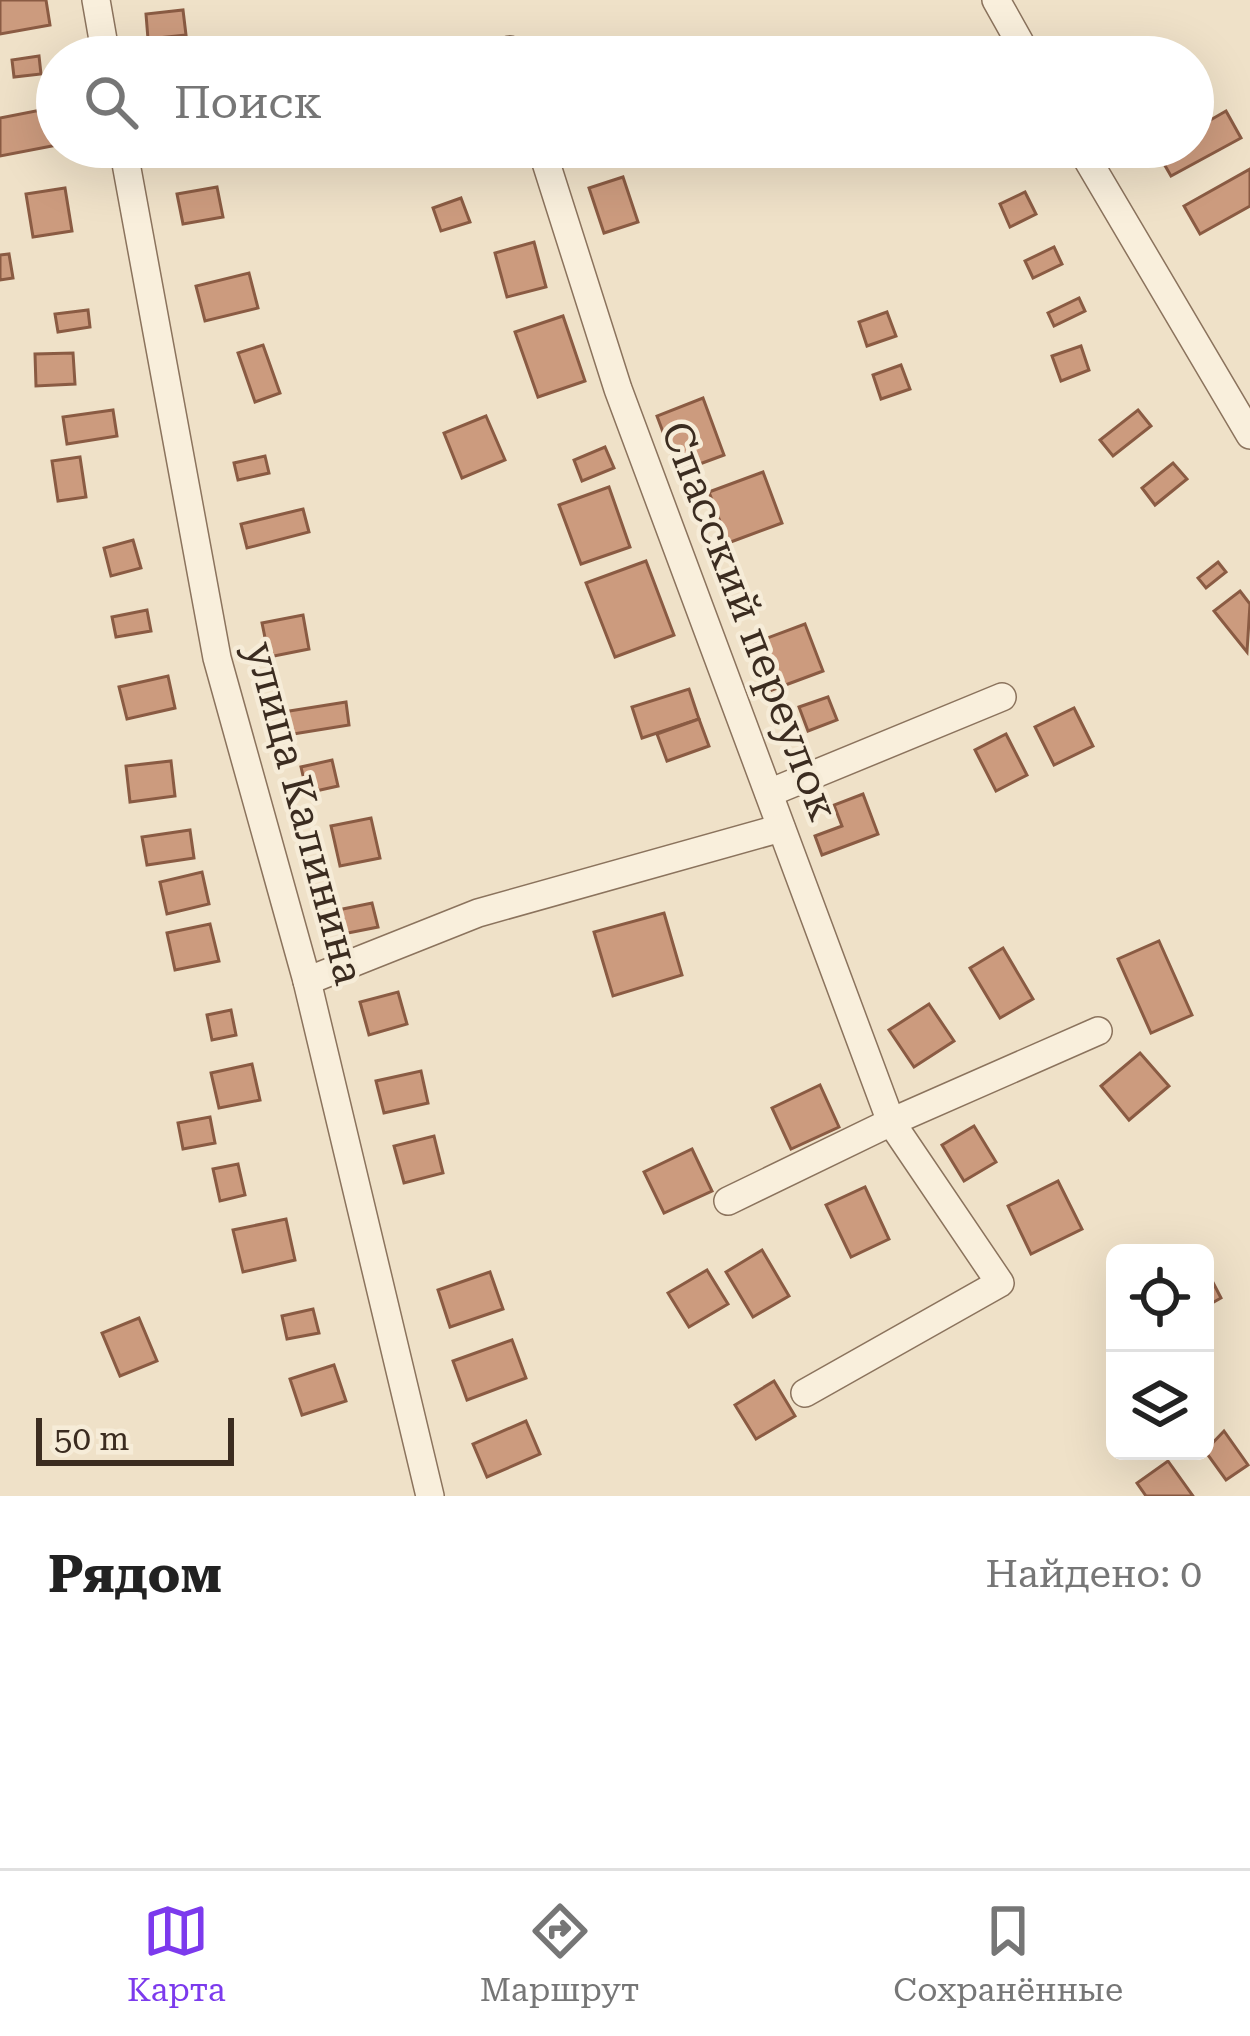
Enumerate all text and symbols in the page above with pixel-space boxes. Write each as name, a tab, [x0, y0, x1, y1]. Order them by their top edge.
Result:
search box	[36, 36, 1214, 168]
icon: search	[78, 69, 144, 135]
text: Поиск	[174, 76, 322, 129]
street label: Спасский переулок	[651, 415, 849, 827]
street label: улица Калинина	[236, 636, 374, 990]
map controls	[1106, 1244, 1214, 1460]
button: locate	[1106, 1244, 1214, 1352]
button: layers	[1106, 1352, 1214, 1460]
scale bar	[36, 1412, 234, 1465]
text: 50 m	[54, 1419, 129, 1458]
text: Рядом	[48, 1545, 222, 1604]
text: Найдено: 0	[986, 1551, 1202, 1597]
tab: Карта	[127, 1898, 226, 2009]
tab: Маршрут	[480, 1898, 639, 2009]
tab: Сохранённые	[893, 1898, 1123, 2009]

